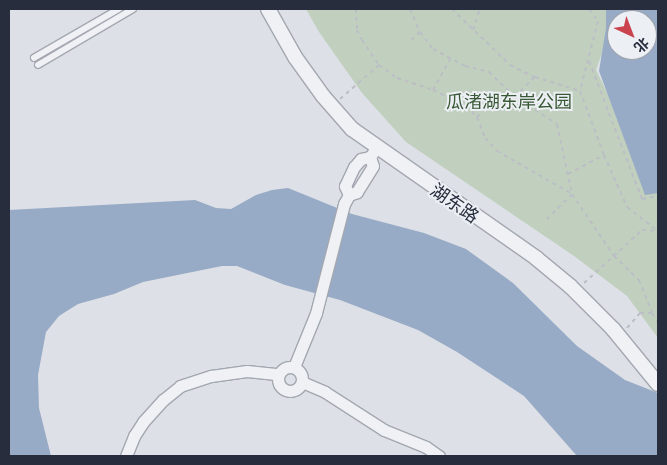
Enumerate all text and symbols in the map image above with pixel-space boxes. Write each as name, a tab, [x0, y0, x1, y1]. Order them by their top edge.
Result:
north arrow	[607, 10, 657, 60]
text: 北	[630, 34, 653, 57]
park label: 瓜渚湖东岸公园	[446, 90, 572, 112]
street label: 湖东路	[427, 179, 483, 227]

